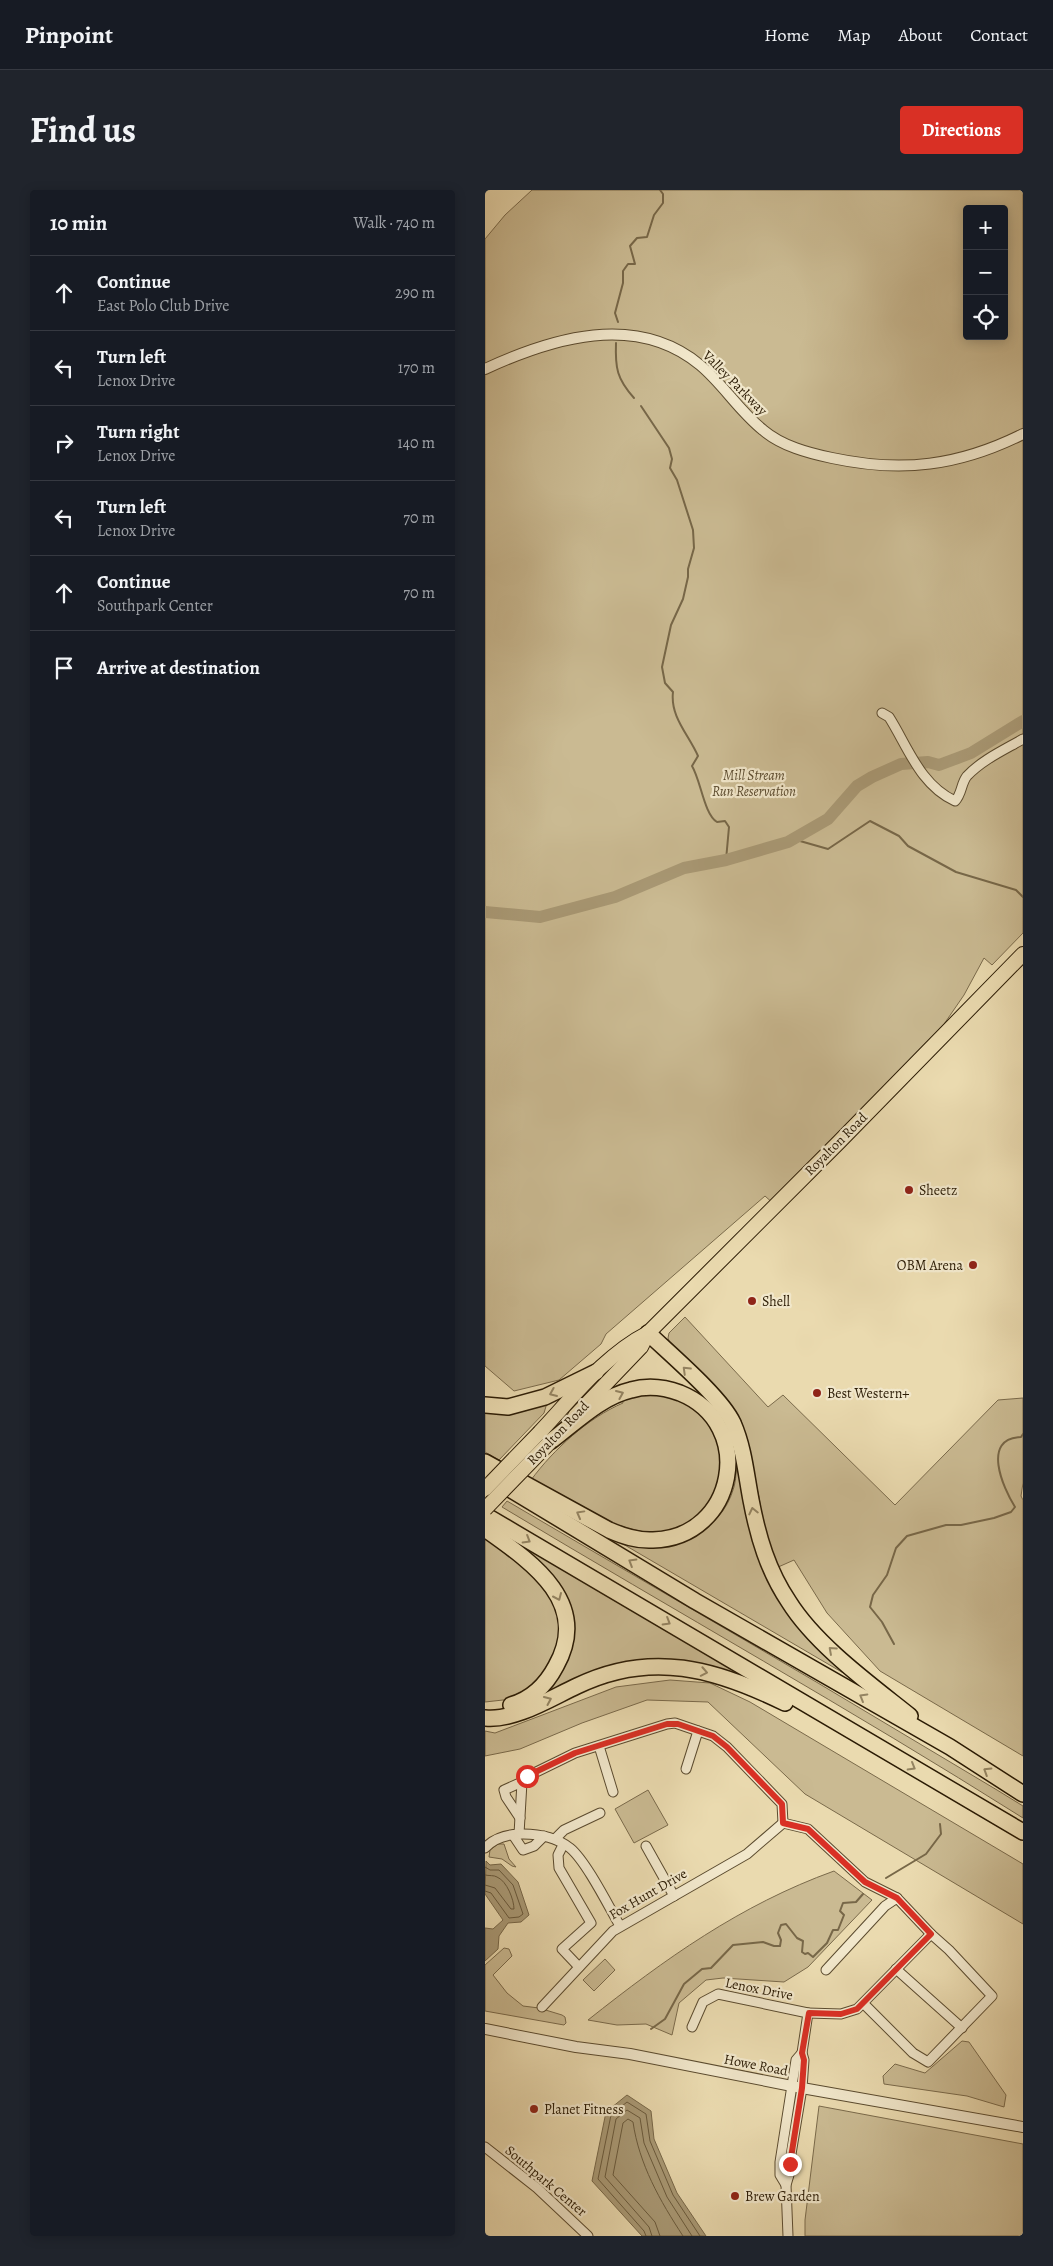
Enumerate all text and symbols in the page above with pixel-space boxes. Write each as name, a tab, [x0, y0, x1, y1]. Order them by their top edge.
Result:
text: Pinpoint	[25, 19, 113, 51]
text: Home	[764, 23, 809, 47]
text: Map	[837, 23, 870, 47]
text: About	[898, 23, 942, 47]
text: Contact	[970, 23, 1028, 47]
text: Find us	[30, 106, 136, 154]
button: Directions	[900, 106, 1023, 154]
map controls	[963, 205, 1008, 340]
button: +	[963, 205, 1008, 250]
text: 10 min	[50, 209, 107, 237]
text: Walk · 740 m	[354, 212, 435, 234]
button: −	[963, 250, 1008, 295]
text: Continue	[97, 269, 171, 295]
icon: ahead	[50, 279, 78, 307]
text: 290 m	[395, 282, 435, 304]
text: East Polo Club Drive	[97, 295, 229, 317]
button: locate	[963, 295, 1008, 340]
text: Turn left	[97, 344, 166, 370]
street label: Valley Parkway	[698, 346, 772, 420]
icon: left	[50, 354, 78, 382]
text: 170 m	[398, 357, 435, 379]
text: Lenox Drive	[97, 370, 175, 392]
text: Turn right	[97, 419, 179, 445]
icon: right	[50, 429, 78, 457]
text: 140 m	[397, 432, 435, 454]
text: Lenox Drive	[97, 445, 175, 467]
text: Turn left	[97, 494, 166, 520]
icon: left	[50, 504, 78, 532]
text: 70 m	[403, 507, 435, 529]
text: Lenox Drive	[97, 520, 175, 542]
text: Continue	[97, 569, 171, 595]
icon: ahead	[50, 579, 78, 607]
text: 70 m	[403, 582, 435, 604]
text: Southpark Center	[97, 595, 213, 617]
icon: arrive	[50, 654, 78, 682]
text: Arrive at destination	[97, 655, 260, 681]
park label: Mill Stream Run Reservation	[712, 766, 796, 801]
street label: Royalton Road	[800, 1108, 872, 1180]
place label: Sheetz	[919, 1181, 957, 1200]
marker: Sheetz	[903, 1184, 915, 1196]
place label: OBM Arena	[897, 1256, 963, 1275]
marker: OBM Arena	[967, 1259, 979, 1271]
place label: Shell	[762, 1292, 790, 1311]
marker: Shell	[746, 1295, 758, 1307]
one-way arrow	[683, 1367, 692, 1376]
place label: Best Western+	[827, 1384, 909, 1403]
one-way arrow	[549, 1387, 558, 1398]
marker: Best Western+	[811, 1387, 823, 1399]
one-way arrow	[615, 1389, 624, 1400]
street label: Royalton Road	[523, 1397, 594, 1469]
one-way arrow	[749, 1507, 759, 1516]
one-way arrow	[576, 1510, 585, 1520]
one-way arrow	[521, 1533, 530, 1543]
one-way arrow	[628, 1559, 637, 1569]
one-way arrow	[552, 1592, 563, 1601]
one-way arrow	[661, 1616, 670, 1626]
one-way arrow	[828, 1647, 837, 1656]
one-way arrow	[699, 1666, 708, 1676]
one-way arrow	[859, 1693, 868, 1703]
one-way arrow	[543, 1696, 552, 1707]
one-way arrow	[907, 1761, 916, 1771]
route start	[516, 1765, 539, 1788]
one-way arrow	[983, 1767, 992, 1777]
street label: Fox Hunt Drive	[605, 1864, 691, 1924]
street label: Lenox Drive	[724, 1973, 794, 2005]
street label: Howe Road	[722, 2049, 790, 2081]
place label: Planet Fitness	[544, 2100, 624, 2119]
marker: Planet Fitness	[528, 2103, 540, 2115]
street label: Southpark Center	[501, 2141, 591, 2221]
route end	[779, 2153, 802, 2176]
place label: Brew Garden	[745, 2187, 820, 2206]
marker: Brew Garden	[729, 2190, 741, 2202]

